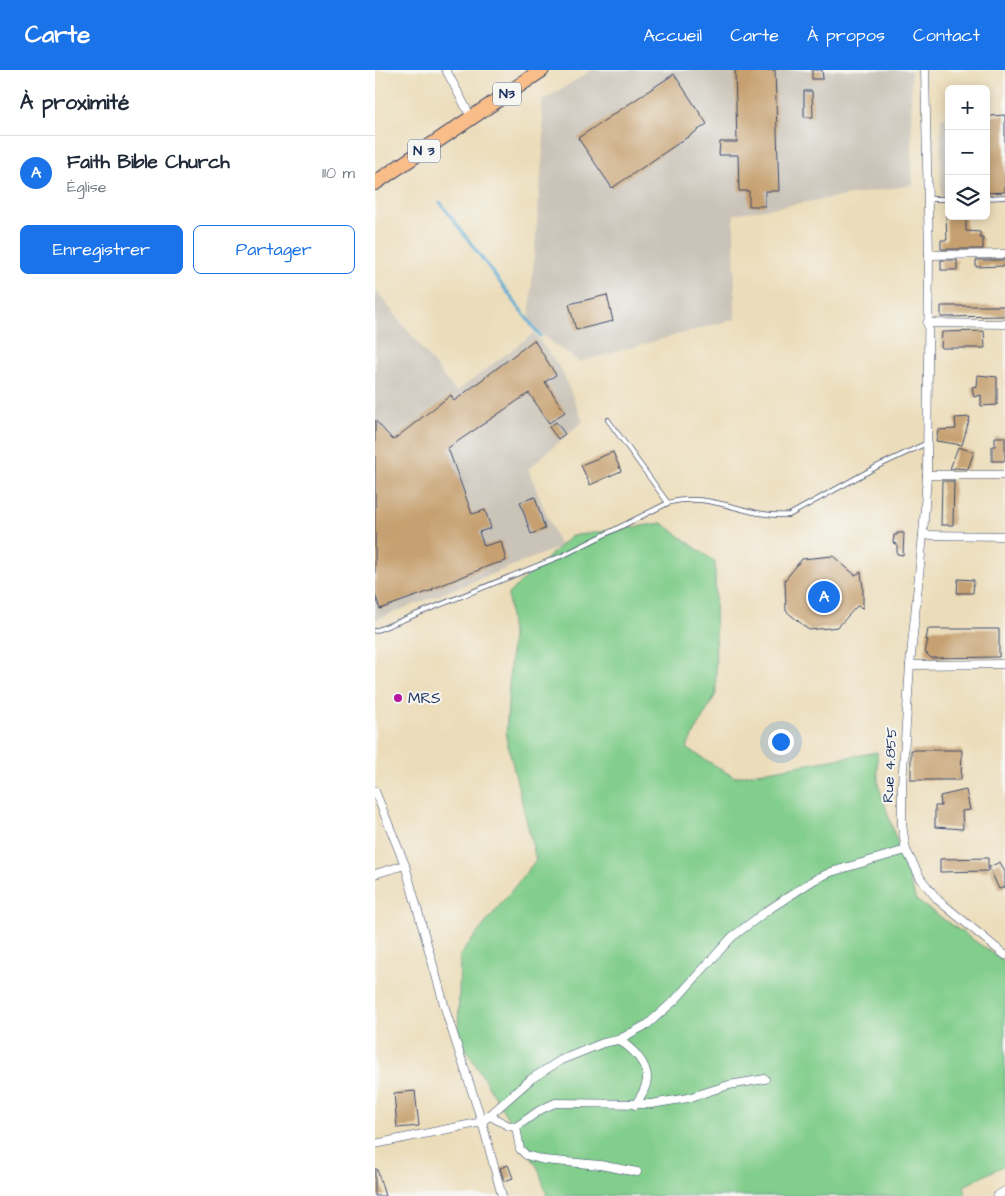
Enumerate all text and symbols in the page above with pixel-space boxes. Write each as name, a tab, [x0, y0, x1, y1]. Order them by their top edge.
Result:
text: Carte	[25, 18, 90, 52]
text: Accueil	[643, 23, 702, 48]
text: Carte	[730, 23, 779, 48]
text: À propos	[807, 23, 885, 48]
text: Contact	[913, 23, 980, 48]
road number: N3	[493, 82, 521, 106]
map controls	[945, 85, 990, 220]
button: +	[945, 85, 990, 130]
text: À proximité	[20, 88, 129, 117]
button: −	[945, 130, 990, 175]
road number: N 3	[408, 140, 440, 162]
text: Faith Bible Church	[67, 149, 230, 176]
text: A	[31, 162, 41, 184]
text: 110 m	[322, 162, 355, 184]
button: layers	[945, 175, 990, 220]
text: Église	[67, 176, 106, 198]
button: Enregistrer	[20, 225, 183, 274]
button: Partager	[193, 225, 355, 274]
pin: A	[808, 578, 840, 616]
place label: MRS	[408, 688, 441, 709]
marker: MRS	[392, 692, 404, 704]
street label: Rue 4.855	[878, 726, 902, 803]
your location	[768, 729, 794, 755]

